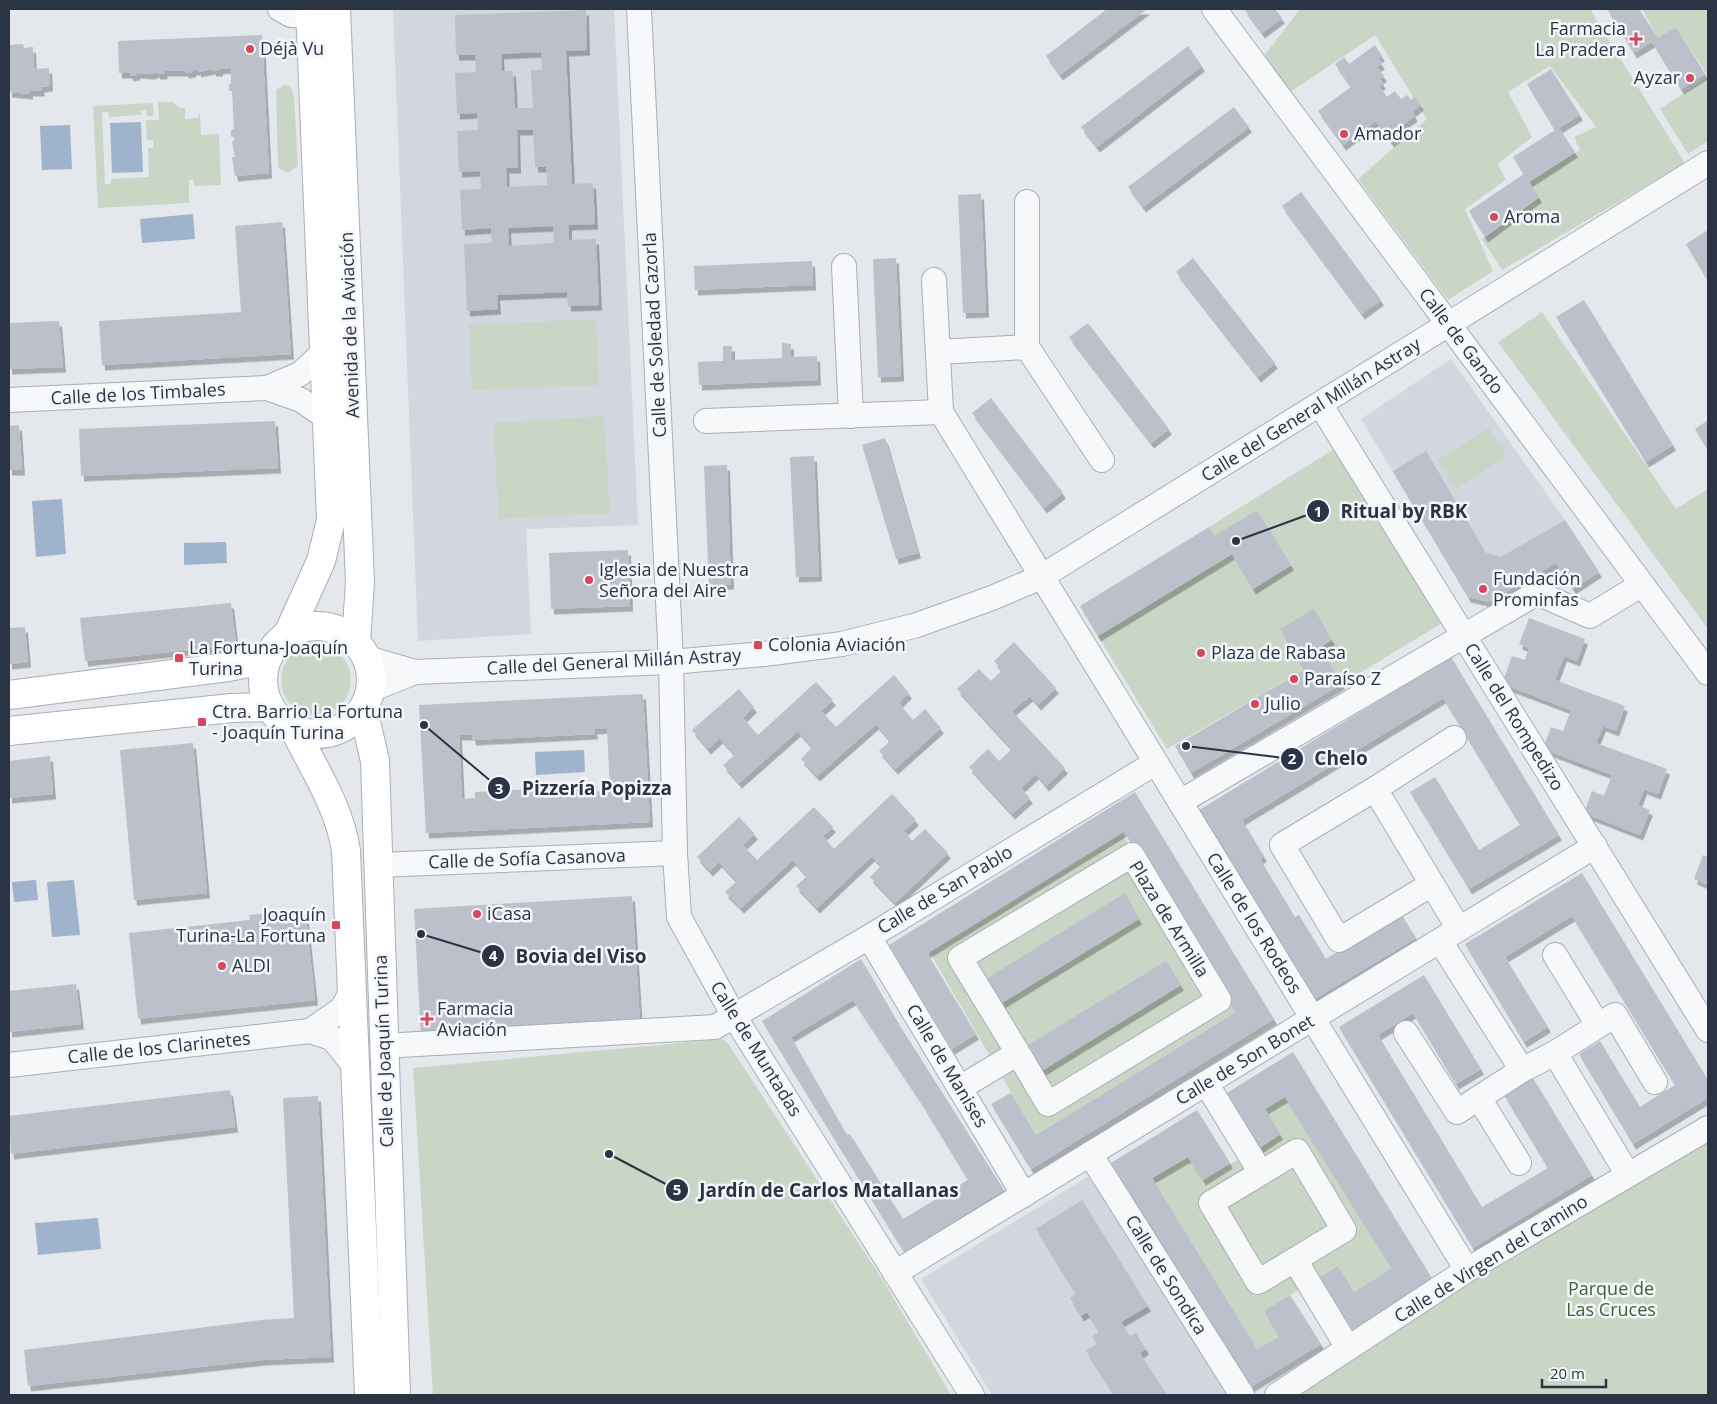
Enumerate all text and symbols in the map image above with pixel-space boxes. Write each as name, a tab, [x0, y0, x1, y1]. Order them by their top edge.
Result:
place label: Farmacia La Pradera	[1535, 16, 1626, 61]
marker: Farmacia La Pradera	[1630, 33, 1642, 45]
place label: Déjà Vu	[260, 36, 324, 60]
marker: Déjà Vu	[244, 43, 256, 55]
place label: Ayzar	[1634, 65, 1681, 89]
marker: Ayzar	[1684, 72, 1696, 84]
place label: Amador	[1354, 121, 1422, 145]
marker: Amador	[1338, 128, 1350, 140]
place label: Aroma	[1504, 204, 1560, 228]
marker: Aroma	[1488, 211, 1500, 223]
street label: Avenida de la Aviación	[334, 231, 364, 419]
street label: Calle de Soledad Cazorla	[637, 232, 671, 438]
street label: Calle de Gando	[1414, 282, 1510, 398]
street label: Calle del General Millán Astray	[1196, 331, 1426, 487]
street label: Calle de los Timbales	[50, 376, 226, 410]
callout: Ritual by RBK	[1305, 494, 1477, 528]
text: Ritual by RBK	[1341, 498, 1468, 524]
text: 1	[1314, 501, 1322, 521]
place label: Iglesia de Nuestra Señora del Aire	[599, 557, 749, 602]
place label: Fundación Prominfas	[1493, 566, 1580, 611]
marker: Iglesia de Nuestra Señora del Aire	[583, 574, 595, 586]
marker: Fundación Prominfas	[1477, 583, 1489, 595]
place label: Colonia Aviación	[768, 632, 906, 656]
place label: La Fortuna-Joaquín Turina	[189, 635, 348, 680]
street label: Calle del Rompedizo	[1460, 638, 1570, 795]
marker: Colonia Aviación	[752, 639, 764, 651]
place label: Plaza de Rabasa	[1211, 640, 1346, 664]
street label: Calle del General Millán Astray	[486, 642, 743, 680]
marker: Plaza de Rabasa	[1195, 647, 1207, 659]
marker: La Fortuna-Joaquín Turina	[173, 652, 185, 664]
place label: Paraíso Z	[1304, 666, 1381, 690]
marker: Paraíso Z	[1288, 673, 1300, 685]
place label: Julio	[1263, 691, 1301, 715]
marker: Julio	[1249, 698, 1261, 710]
place label: Ctra. Barrio La Fortuna - Joaquín Turina	[212, 699, 403, 744]
marker: Ctra. Barrio La Fortuna - Joaquín Turina	[196, 716, 208, 728]
callout: Chelo	[1280, 742, 1378, 776]
text: Chelo	[1314, 745, 1368, 771]
text: 2	[1288, 748, 1297, 768]
callout: Pizzería Popizza	[487, 771, 682, 805]
text: Pizzería Popizza	[522, 775, 672, 801]
text: 3	[495, 778, 503, 798]
street label: Calle de San Pablo	[872, 839, 1017, 939]
street label: Calle de Sofía Casanova	[428, 843, 626, 873]
street label: Calle de los Rodeos	[1202, 847, 1308, 998]
street label: Plaza de Armilla	[1124, 856, 1215, 981]
place label: iCasa	[487, 901, 531, 925]
place label: Joaquín Turina-La Fortuna	[176, 902, 326, 947]
marker: iCasa	[471, 908, 483, 920]
marker: Joaquín Turina-La Fortuna	[330, 919, 342, 931]
callout: Bovia del Viso	[480, 939, 656, 973]
text: Bovia del Viso	[516, 943, 646, 969]
text: 4	[489, 945, 498, 965]
place label: ALDI	[232, 953, 271, 977]
street label: Calle de Joaquín Turina	[368, 954, 398, 1148]
marker: ALDI	[216, 960, 228, 972]
street label: Calle de Muntadas	[706, 976, 808, 1121]
place label: Farmacia Aviación	[437, 996, 513, 1041]
street label: Calle de Manises	[902, 999, 994, 1132]
street label: Calle de Son Bonet	[1171, 1008, 1318, 1110]
marker: Farmacia Aviación	[421, 1013, 433, 1025]
street label: Calle de los Clarinetes	[66, 1025, 251, 1069]
callout: Jardín de Carlos Matallanas	[665, 1173, 969, 1207]
text: Jardín de Carlos Matallanas	[697, 1177, 959, 1203]
text: 5	[673, 1179, 681, 1199]
street label: Calle de Virgen del Camino	[1389, 1189, 1592, 1328]
street label: Calle de Sondica	[1120, 1210, 1213, 1339]
park label: Parque de Las Cruces	[1566, 1276, 1656, 1321]
scale bar	[1542, 1356, 1606, 1388]
text: 20 m	[1550, 1363, 1585, 1383]

